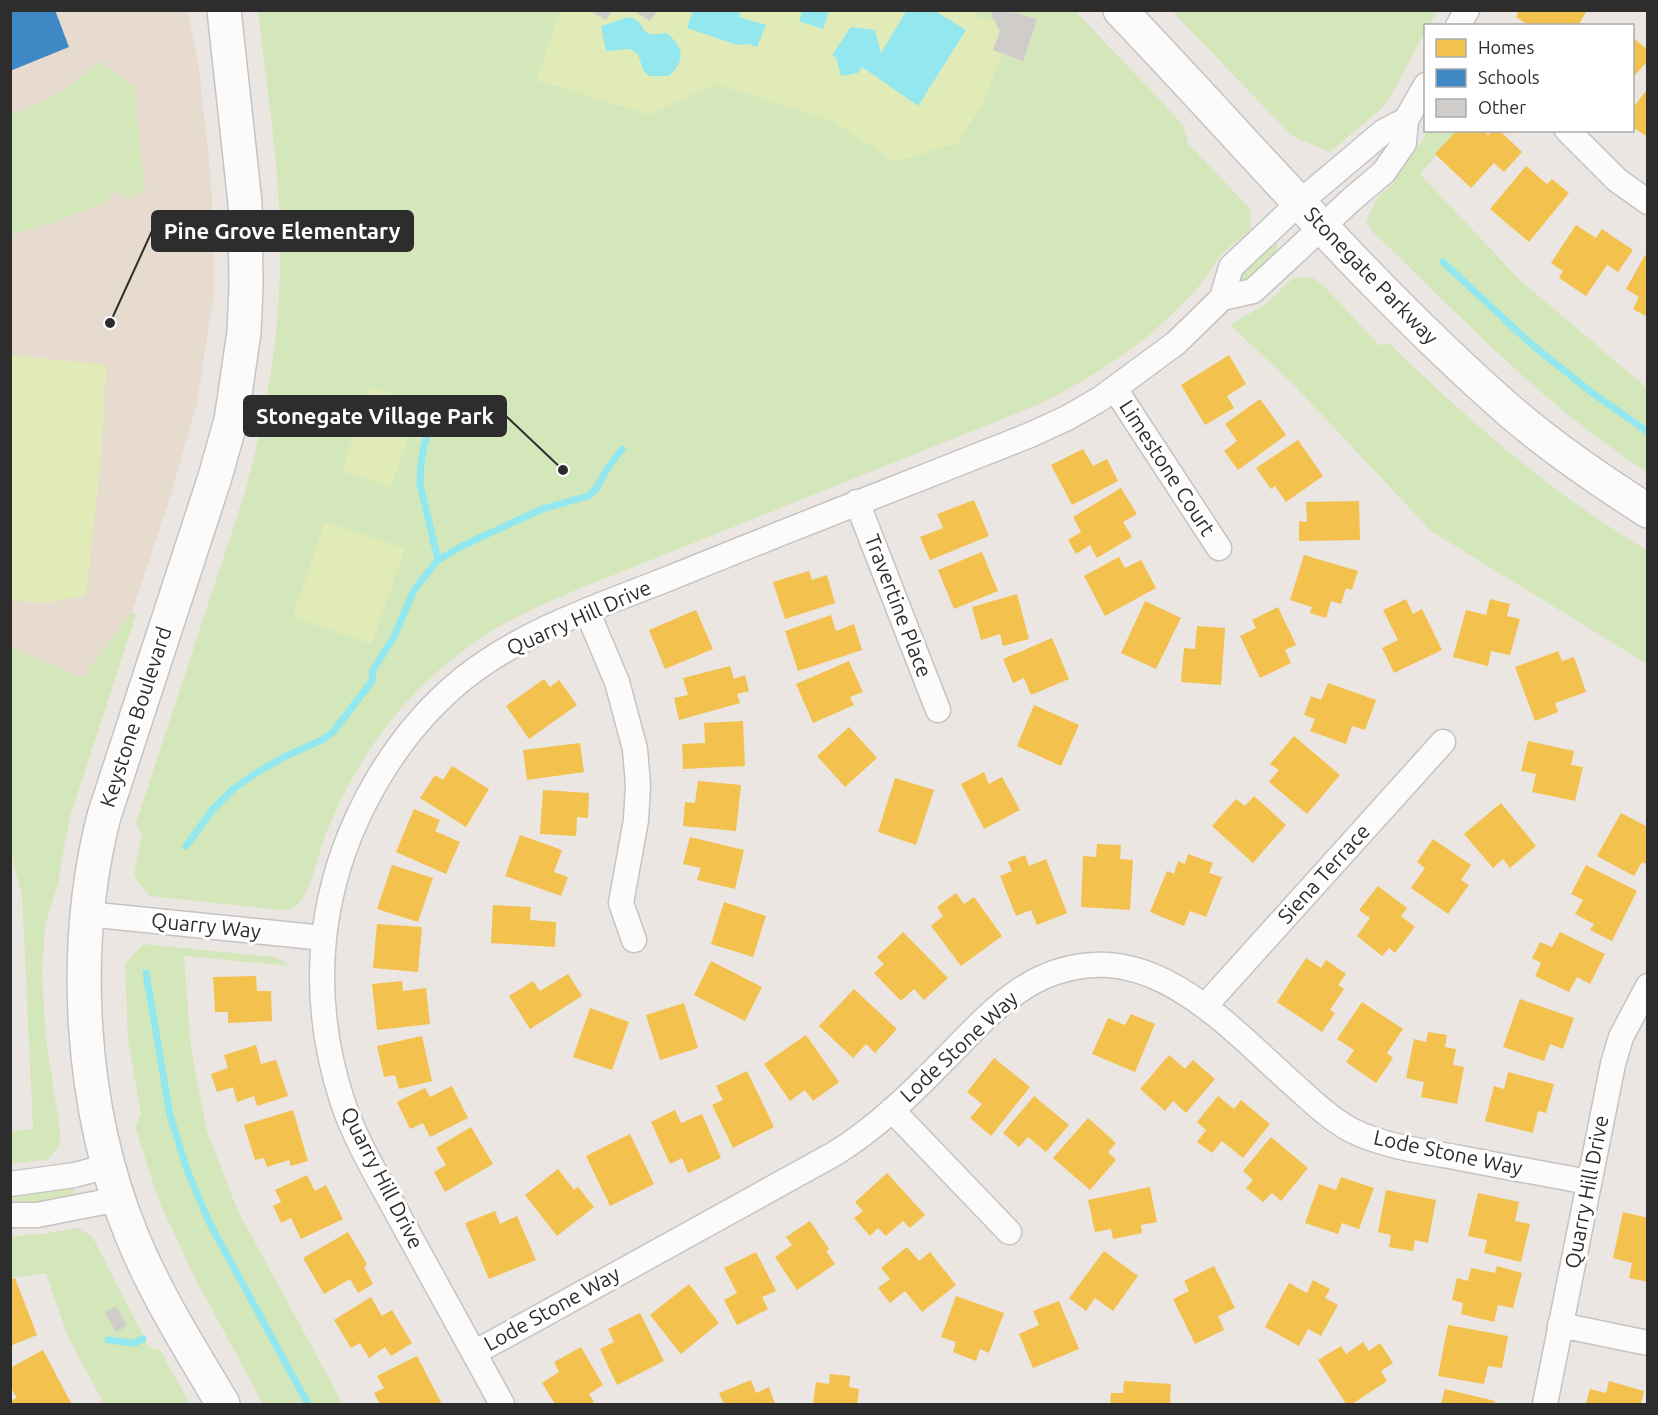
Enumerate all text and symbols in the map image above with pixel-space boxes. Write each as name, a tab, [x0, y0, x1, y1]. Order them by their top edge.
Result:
legend	[1424, 24, 1634, 132]
text: Homes	[1478, 37, 1535, 57]
text: Schools	[1478, 67, 1540, 87]
text: Other	[1478, 97, 1526, 117]
street label: Stonegate Parkway	[1300, 202, 1443, 349]
callout: Pine Grove Elementary	[152, 211, 413, 251]
text: Pine Grove Elementary	[164, 218, 401, 243]
street label: Limestone Court	[1115, 395, 1221, 540]
callout: Stonegate Village Park	[244, 396, 506, 436]
text: Stonegate Village Park	[256, 403, 495, 428]
street label: Travertine Place	[861, 531, 937, 681]
street label: Quarry Hill Drive	[503, 574, 655, 660]
street label: Keystone Boulevard	[95, 623, 176, 810]
street label: Siena Terrace	[1272, 819, 1374, 928]
street label: Quarry Way	[150, 907, 262, 943]
street label: Lode Stone Way	[895, 986, 1022, 1107]
street label: Quarry Hill Drive	[337, 1103, 429, 1252]
street label: Quarry Hill Drive	[1559, 1113, 1613, 1270]
street label: Lode Stone Way	[1372, 1125, 1525, 1180]
street label: Lode Stone Way	[479, 1261, 624, 1355]

